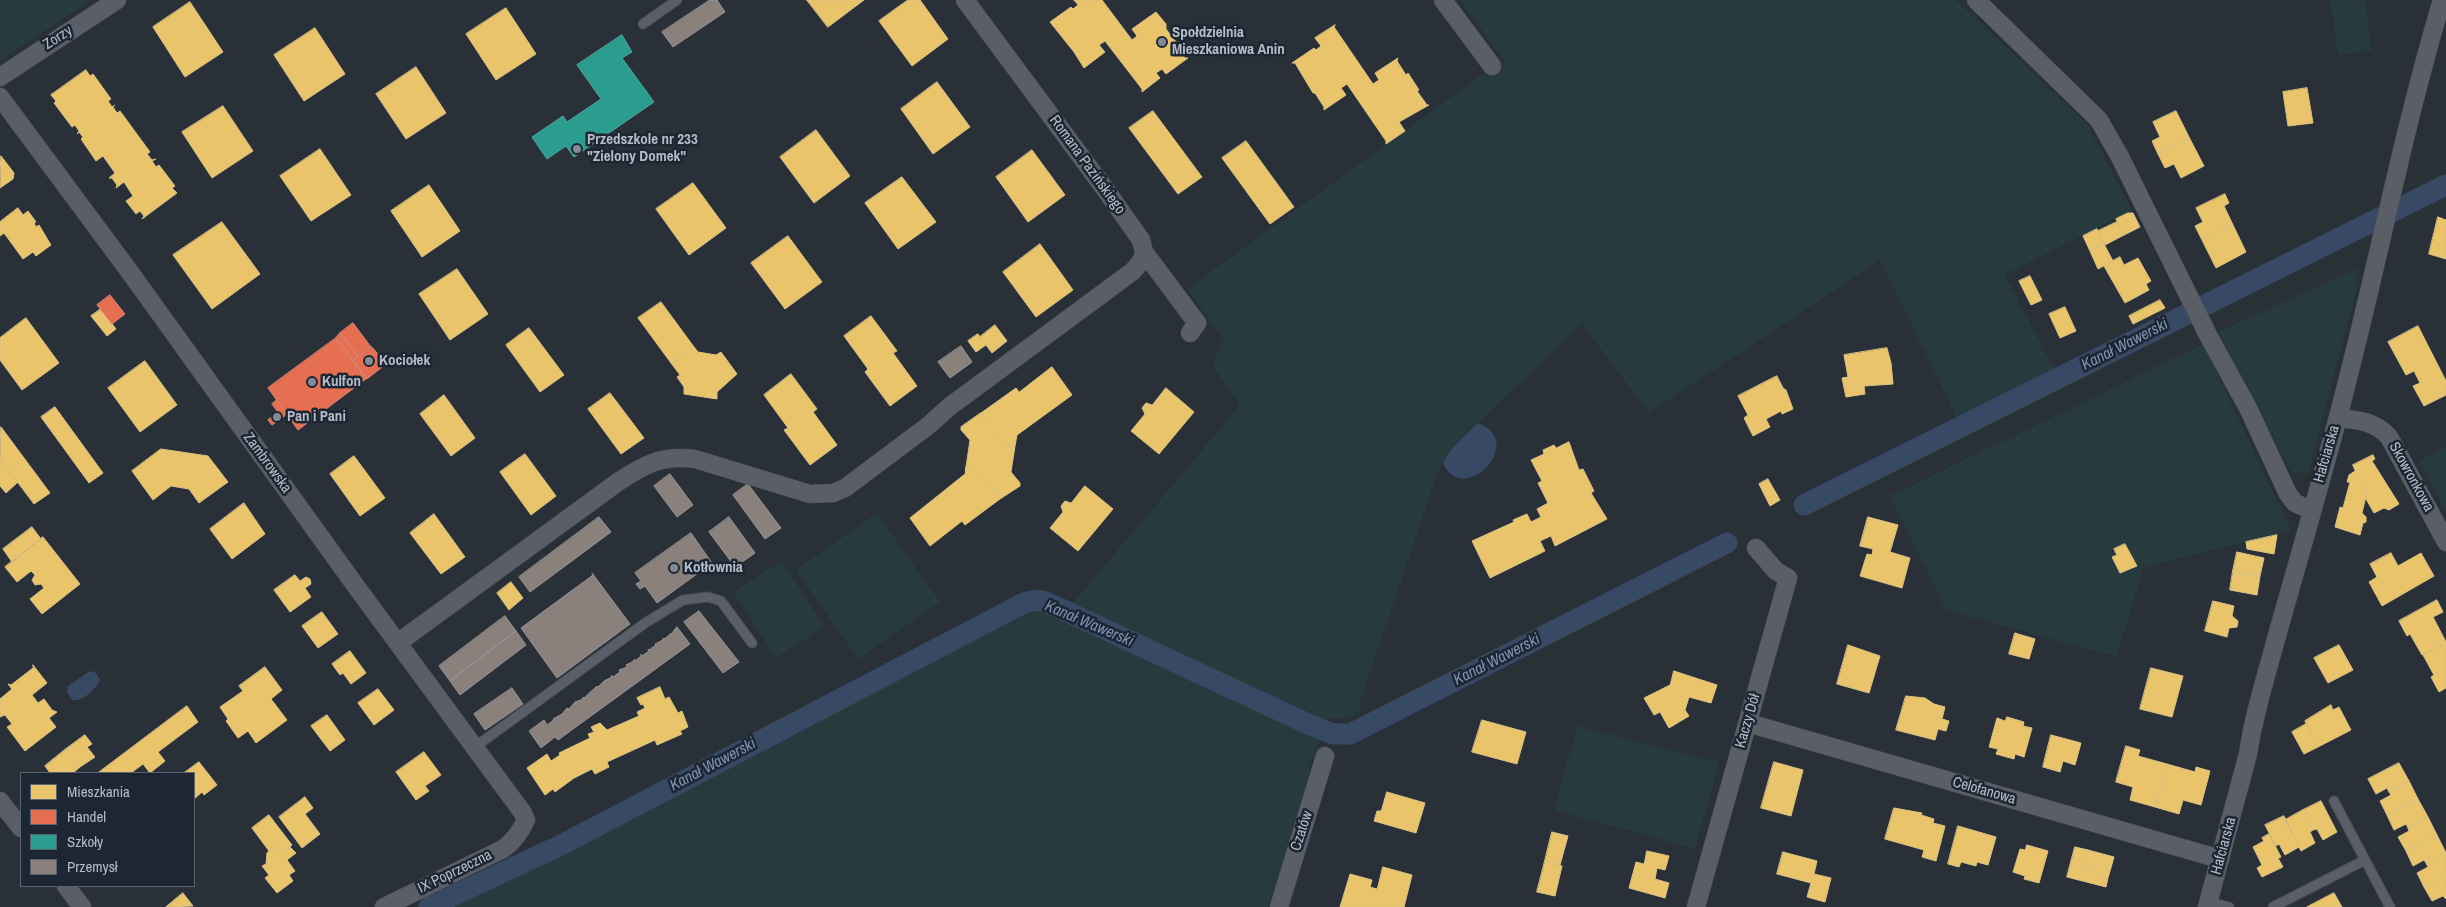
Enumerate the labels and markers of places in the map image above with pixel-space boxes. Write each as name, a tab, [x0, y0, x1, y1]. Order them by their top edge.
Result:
place label: Społdzielnia Mieszkaniowa Anin	[1172, 24, 1285, 59]
marker: Społdzielnia Mieszkaniowa Anin	[1156, 36, 1168, 48]
place label: Przedszkole nr 233 "Zielony Domek"	[587, 131, 698, 166]
marker: Przedszkole nr 233 "Zielony Domek"	[571, 143, 583, 155]
place label: Kociołek	[379, 352, 430, 370]
marker: Kociołek	[363, 355, 375, 367]
place label: Kulfon	[322, 373, 361, 391]
marker: Kulfon	[306, 376, 318, 388]
place label: Pan i Pani	[287, 408, 346, 426]
marker: Pan i Pani	[271, 411, 283, 423]
place label: Kotłownia	[684, 559, 743, 577]
marker: Kotłownia	[668, 562, 680, 574]

